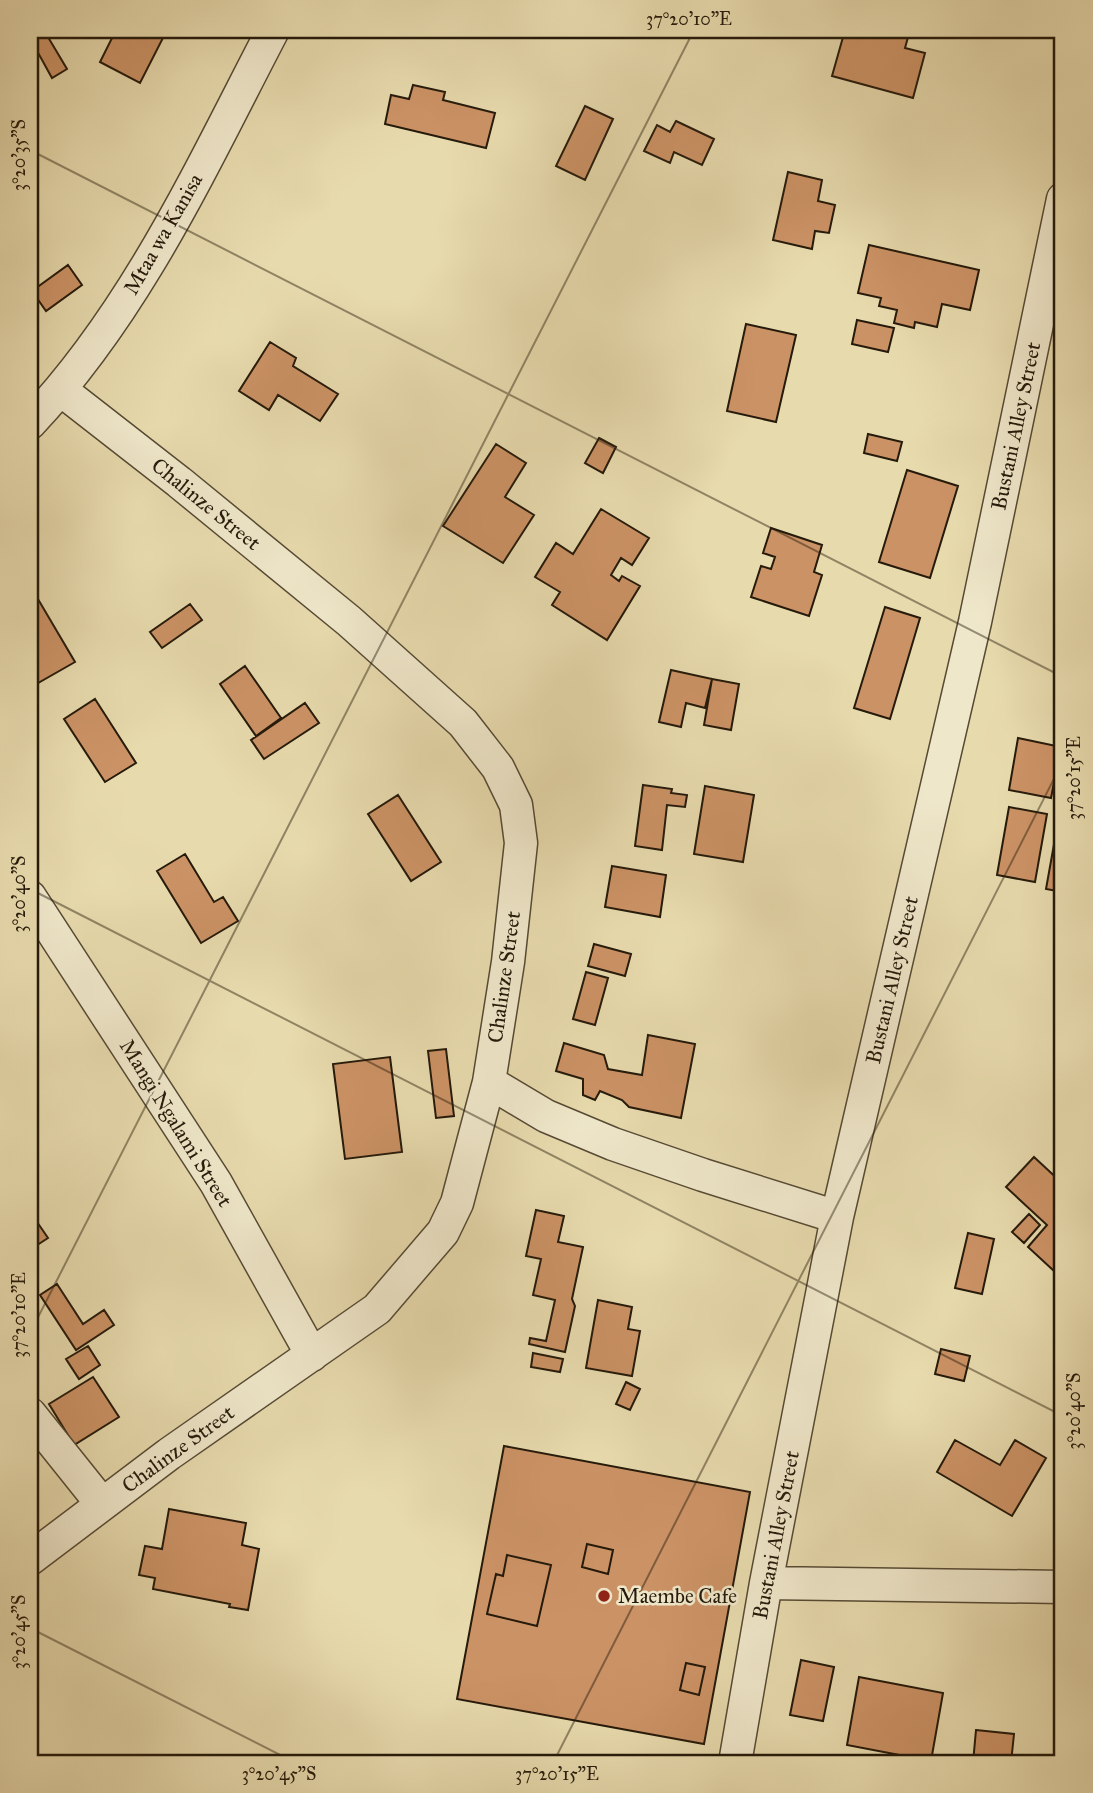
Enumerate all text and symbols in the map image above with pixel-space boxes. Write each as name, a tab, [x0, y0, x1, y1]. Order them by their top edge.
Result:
text: 37°20'10"E	[646, 8, 732, 30]
text: 3°20'35"S	[8, 119, 30, 191]
street label: Mtaa wa Kanisa	[118, 169, 208, 299]
street label: Bustani Alley Street	[985, 339, 1047, 512]
street label: Chalinze Street	[146, 452, 266, 556]
text: 37°20'15"E	[1063, 736, 1085, 820]
text: 3°20'40"S	[8, 856, 30, 932]
street label: Bustani Alley Street	[860, 893, 924, 1066]
street label: Chalinze Street	[482, 909, 526, 1045]
street label: Mangi Ngalami Street	[114, 1034, 238, 1212]
text: 37°20'10"E	[8, 1272, 30, 1358]
text: 3°20'40"S	[1063, 1373, 1085, 1449]
street label: Chalinze Street	[117, 1399, 240, 1499]
street label: Bustani Alley Street	[747, 1448, 805, 1622]
place label: Maembe Cafe	[618, 1583, 737, 1609]
marker: Maembe Cafe	[596, 1588, 612, 1604]
text: 3°20'45"S	[8, 1595, 30, 1669]
text: 3°20'45"S	[242, 1763, 316, 1785]
text: 37°20'15"E	[515, 1763, 599, 1785]

